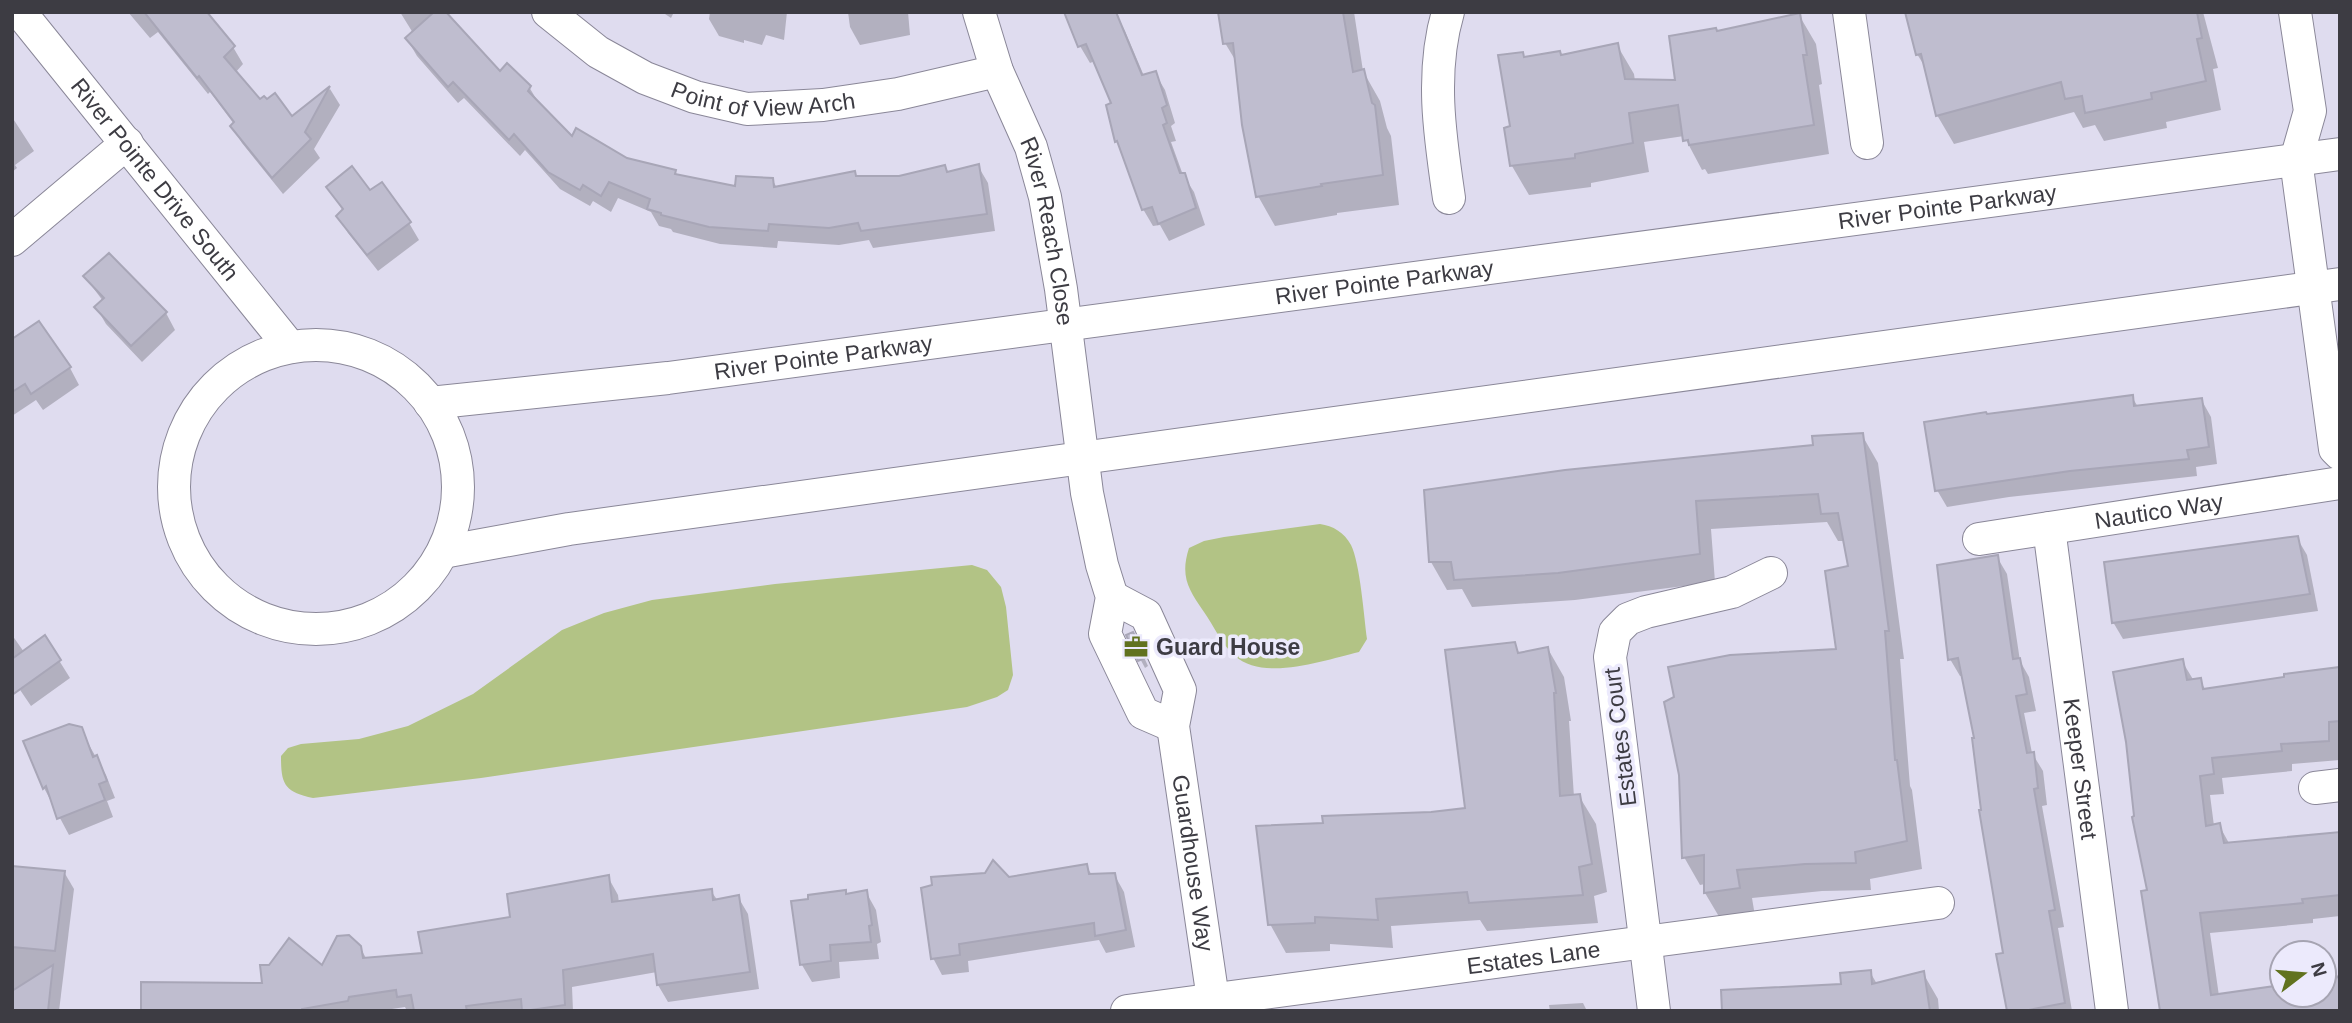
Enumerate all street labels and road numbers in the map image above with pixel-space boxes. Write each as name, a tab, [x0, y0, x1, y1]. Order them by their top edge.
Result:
street label: River Pointe Drive South	[66, 73, 244, 286]
street label: Point of View Arch	[668, 76, 857, 122]
street label: River Reach Close	[1015, 133, 1079, 327]
street label: River Pointe Parkway	[1837, 179, 2059, 234]
street label: River Pointe Parkway	[1274, 254, 1496, 310]
street label: River Pointe Parkway	[713, 330, 935, 385]
street label: Nautico Way	[2093, 488, 2225, 534]
street label: Estates Court	[1599, 666, 1641, 808]
street label: Keeper Street	[2058, 697, 2103, 842]
street label: Guardhouse Way	[1167, 773, 1219, 954]
street label: Estates Lane	[1465, 936, 1602, 979]

